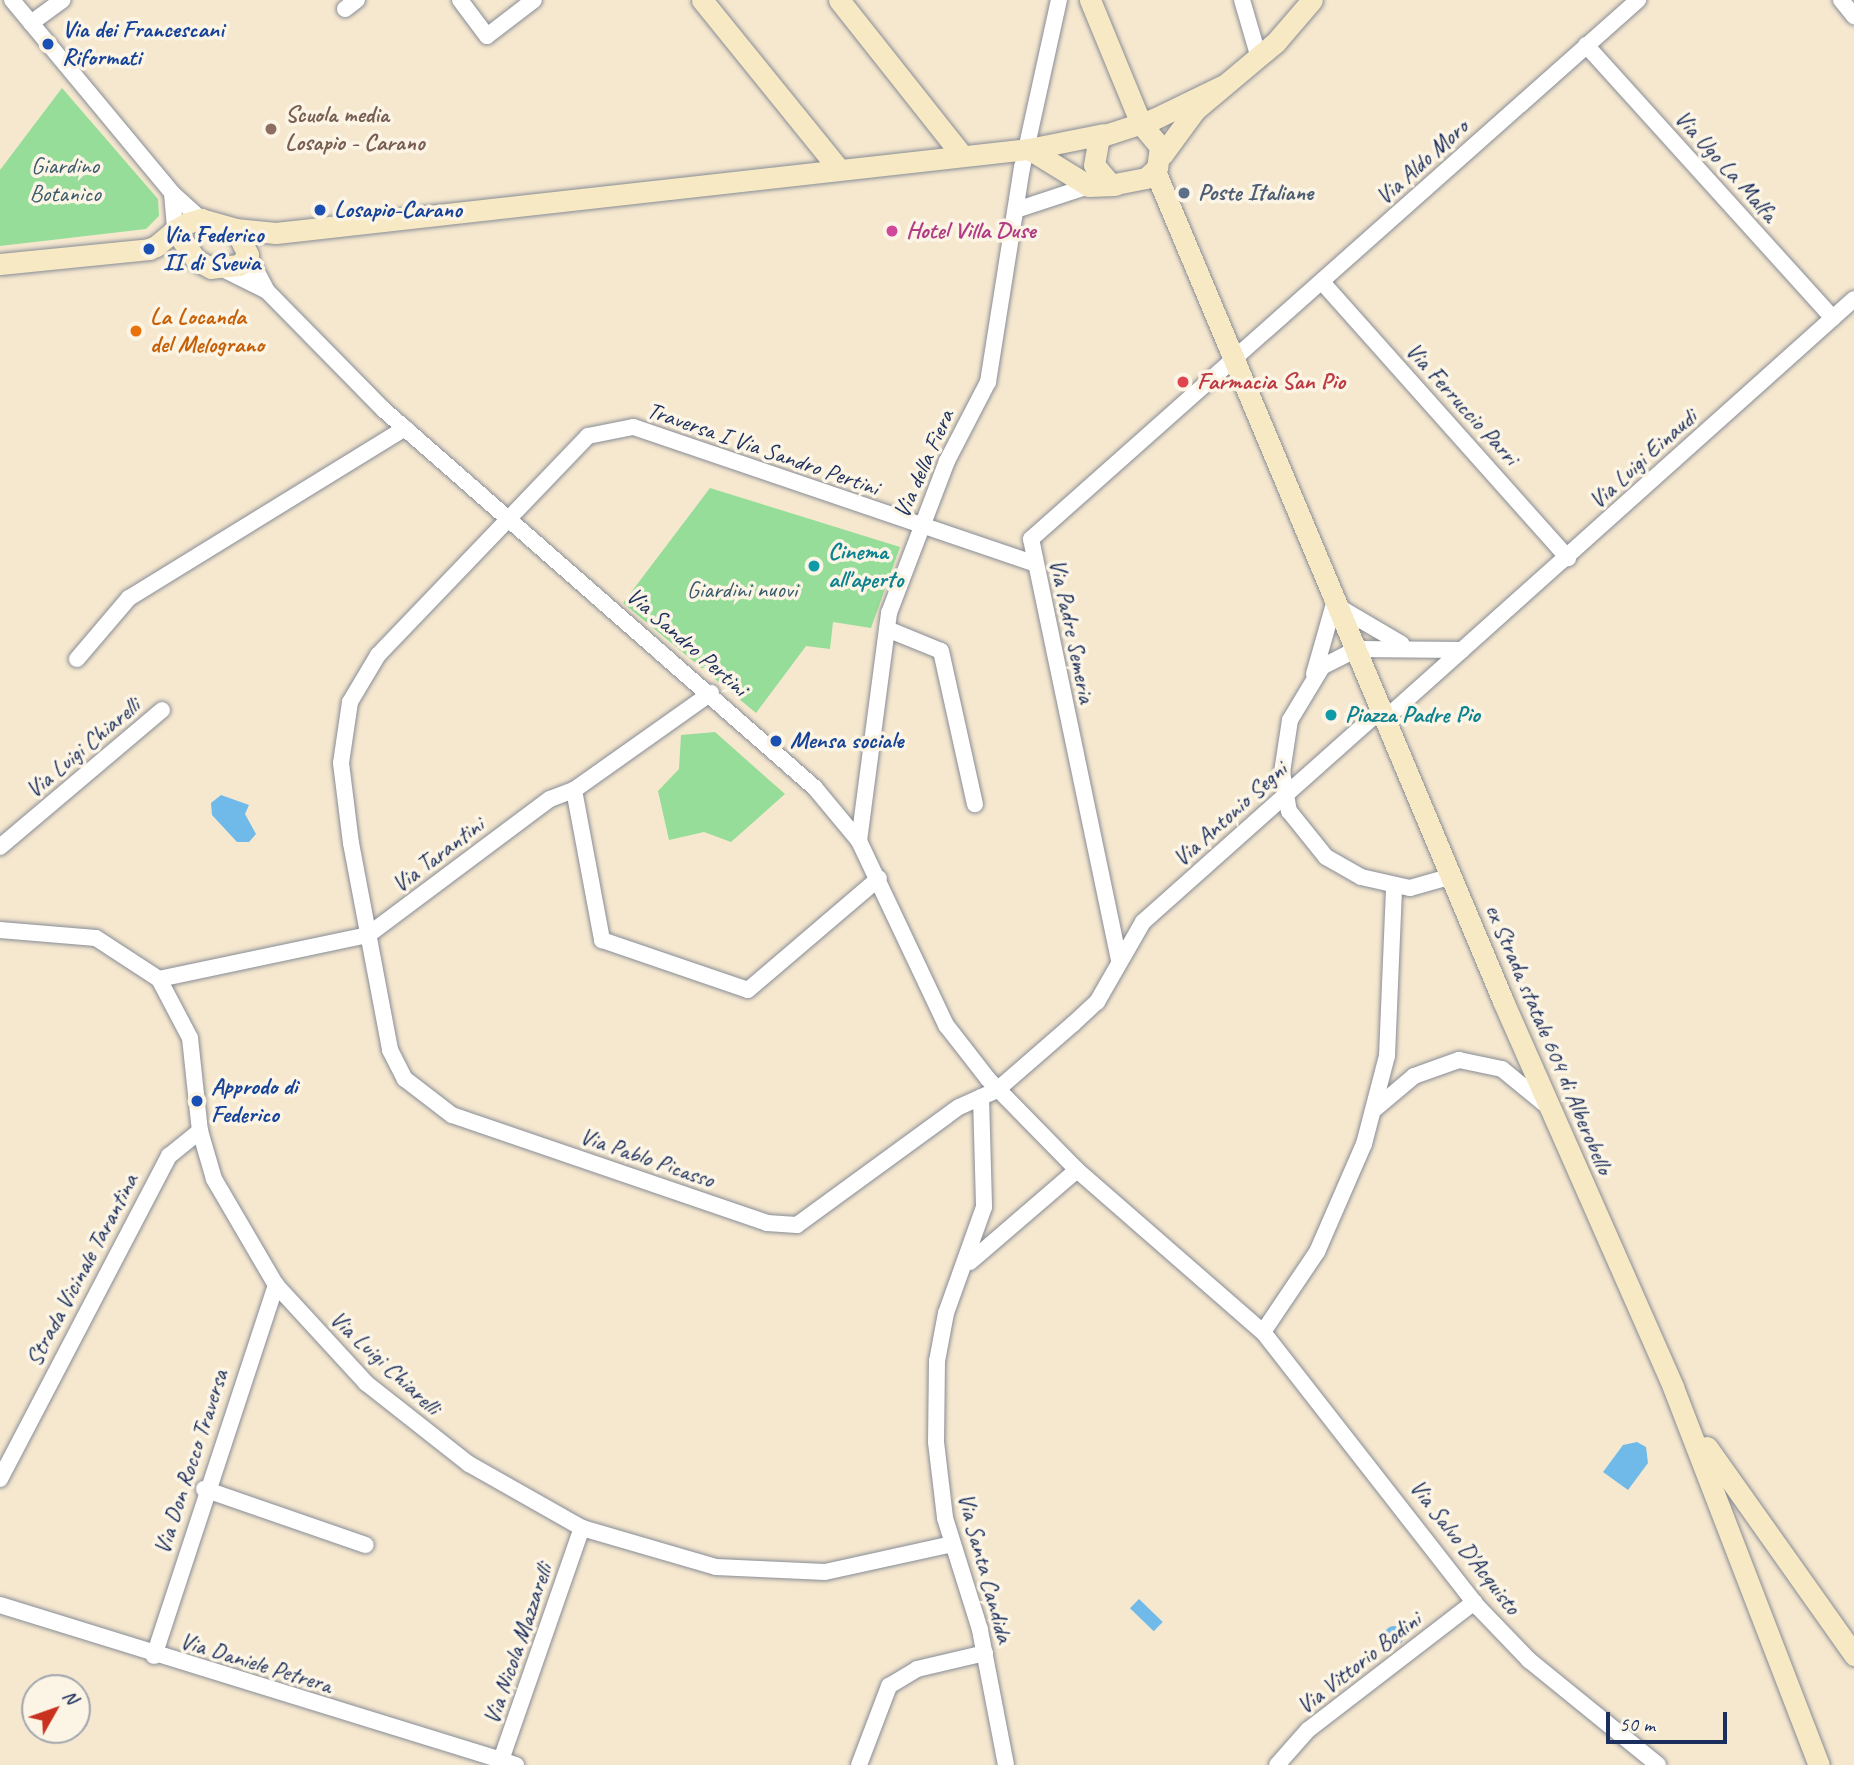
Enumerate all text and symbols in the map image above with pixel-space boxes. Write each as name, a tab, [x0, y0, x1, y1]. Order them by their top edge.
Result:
place label: Via dei Francescani Riformati	[62, 16, 223, 72]
marker: Via dei Francescani Riformati	[40, 36, 56, 52]
place label: Scuola media Losapio - Carano	[285, 101, 424, 157]
street label: Via Ugo La Malfa	[1668, 104, 1784, 228]
street label: Via Aldo Moro	[1370, 113, 1474, 211]
marker: Scuola media Losapio - Carano	[263, 121, 279, 137]
park label: Giardino Botanico	[29, 152, 101, 208]
place label: Poste Italiane	[1198, 179, 1314, 207]
marker: Poste Italiane	[1176, 185, 1192, 201]
place label: Losapio-Carano	[334, 196, 462, 224]
marker: Losapio-Carano	[312, 202, 328, 218]
place label: Hotel Villa Duse	[906, 217, 1035, 245]
place label: Via Federico II di Svevia	[163, 221, 263, 277]
marker: Hotel Villa Duse	[884, 223, 900, 239]
marker: Via Federico II di Svevia	[141, 241, 157, 257]
place label: La Locanda del Melograno	[150, 303, 264, 359]
marker: La Locanda del Melograno	[128, 323, 144, 339]
street label: Via Ferruccio Parri	[1399, 337, 1525, 471]
place label: Farmacia San Pio	[1197, 368, 1346, 396]
marker: Farmacia San Pio	[1175, 374, 1191, 390]
street label: Traversa I Via Sandro Pertini	[643, 396, 883, 502]
street label: Via Luigi Einaudi	[1584, 404, 1702, 514]
street label: Via della Fiera	[888, 406, 960, 522]
place label: Cinema all'aperto	[828, 538, 903, 594]
street label: Via Padre Semeria	[1043, 556, 1101, 706]
marker: Cinema all'aperto	[806, 558, 822, 574]
park label: Giardini nuovi	[687, 576, 797, 604]
street label: Via Sandro Pertini	[620, 581, 754, 703]
street label: Via Luigi Chiarelli	[21, 692, 145, 804]
place label: Piazza Padre Pio	[1345, 701, 1480, 729]
marker: Piazza Padre Pio	[1323, 707, 1339, 723]
place label: Mensa sociale	[790, 727, 903, 755]
marker: Mensa sociale	[768, 733, 784, 749]
street label: Via Antonio Segni	[1167, 755, 1293, 873]
street label: Via Tarantini	[386, 811, 490, 899]
street label: ex Strada statale 604 di Alberobello	[1479, 899, 1619, 1179]
place label: Approdo di Federico	[211, 1073, 297, 1129]
marker: Approdo di Federico	[189, 1093, 205, 1109]
street label: Via Pablo Picasso	[576, 1122, 718, 1194]
street label: Strada Vicinale Tarantina	[19, 1169, 145, 1371]
street label: Via Luigi Chiarelli	[324, 1305, 446, 1421]
street label: Via Don Rocco Traversa	[147, 1365, 235, 1559]
street label: Via Salvo D'Acquisto	[1403, 1473, 1527, 1621]
street label: Via Santa Candida	[951, 1490, 1019, 1646]
street label: Via Nicola Mazzarelli	[477, 1559, 559, 1729]
street label: Via Vittorio Bodini	[1291, 1606, 1427, 1720]
street label: Via Daniele Petrera	[176, 1626, 336, 1700]
north arrow	[21, 1674, 91, 1744]
text: N	[58, 1685, 84, 1709]
scale bar	[1609, 1698, 1730, 1742]
text: 50 m	[1619, 1711, 1655, 1737]

